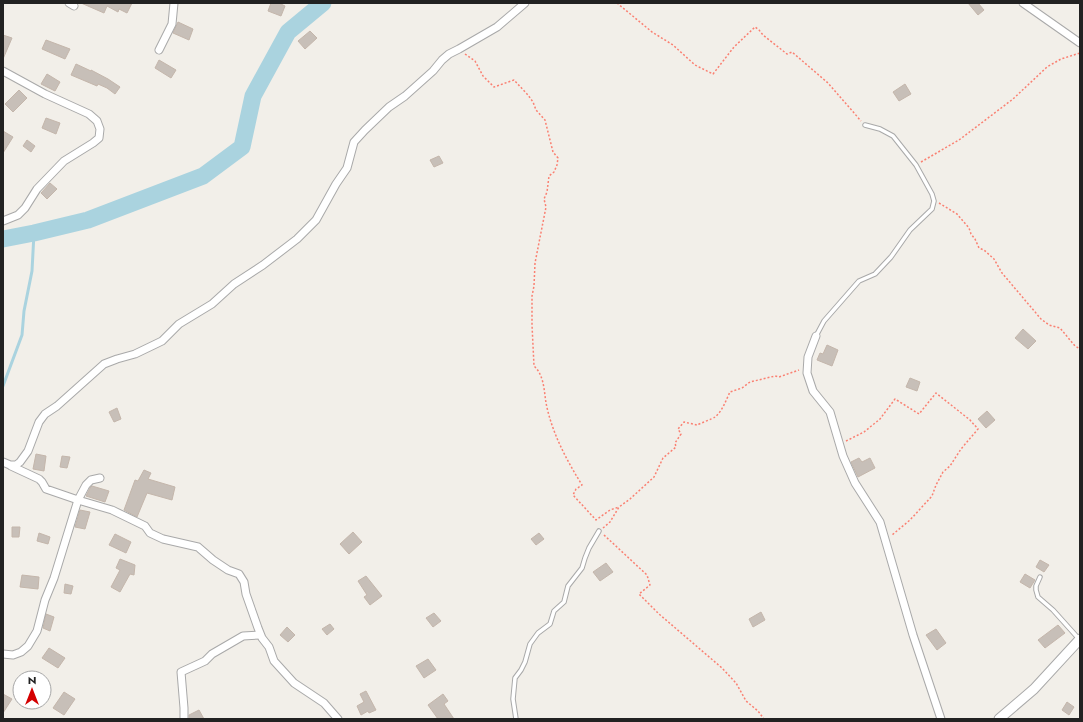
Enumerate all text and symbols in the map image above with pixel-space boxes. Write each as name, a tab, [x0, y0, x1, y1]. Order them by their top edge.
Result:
north arrow	[12, 670, 52, 710]
text: N	[28, 672, 36, 688]

